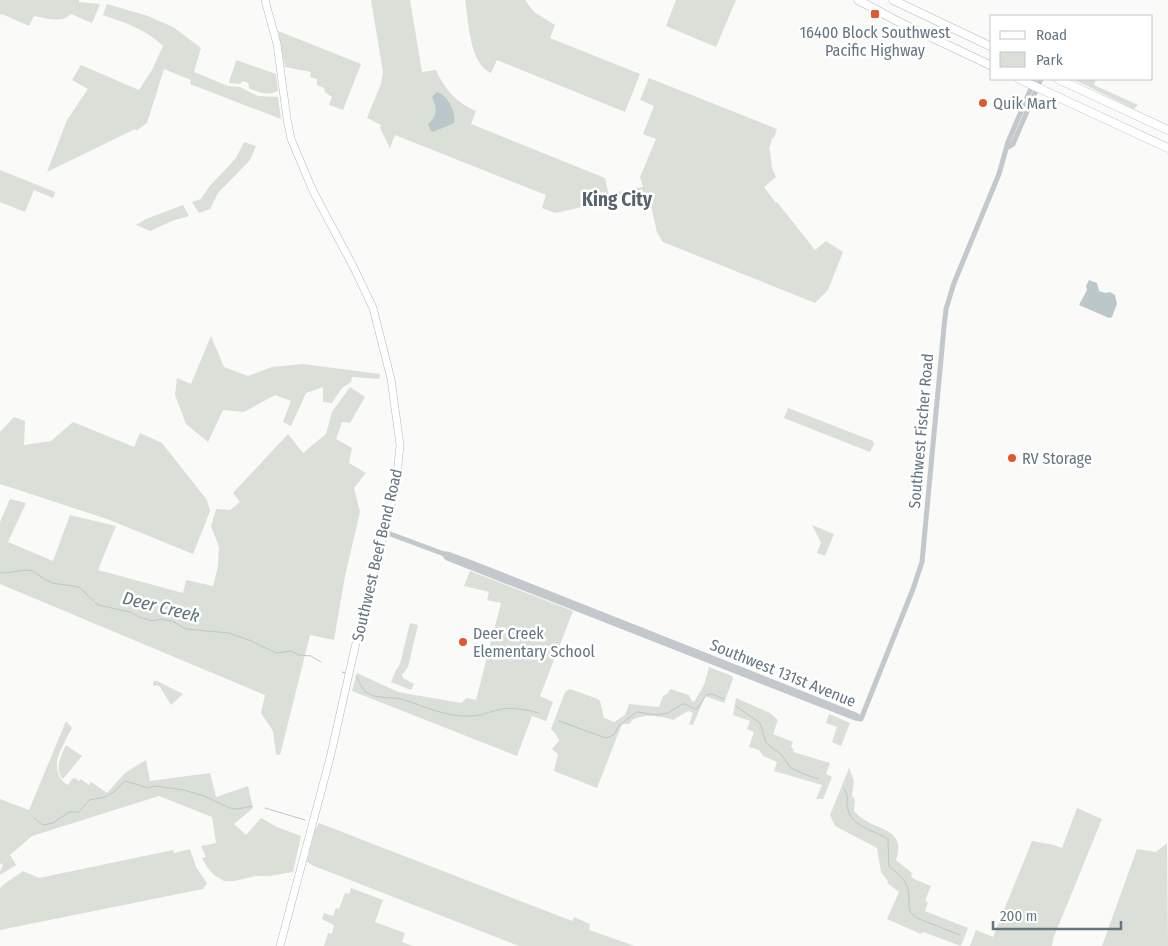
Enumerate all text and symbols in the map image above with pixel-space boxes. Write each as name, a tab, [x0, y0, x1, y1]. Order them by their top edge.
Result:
marker: 16400 Block Southwest Pacific Highway	[869, 8, 881, 20]
legend	[990, 15, 1153, 80]
place label: 16400 Block Southwest Pacific Highway	[800, 23, 951, 60]
text: Road	[1036, 26, 1067, 44]
text: Park	[1036, 51, 1063, 69]
place label: Quik Mart	[993, 94, 1057, 113]
marker: Quik Mart	[977, 97, 989, 109]
district label: King City	[582, 188, 653, 211]
street label: Southwest Fischer Road	[905, 353, 937, 509]
place label: RV Storage	[1022, 449, 1092, 468]
marker: RV Storage	[1006, 452, 1018, 464]
street label: Southwest Beef Bend Road	[348, 467, 406, 643]
water label: Deer Creek	[120, 587, 202, 627]
place label: Deer Creek Elementary School	[473, 624, 595, 661]
street label: Southwest 131st Avenue	[707, 635, 859, 711]
marker: Deer Creek Elementary School	[457, 636, 469, 648]
scale bar	[993, 898, 1120, 930]
text: 200 m	[1000, 907, 1037, 925]

